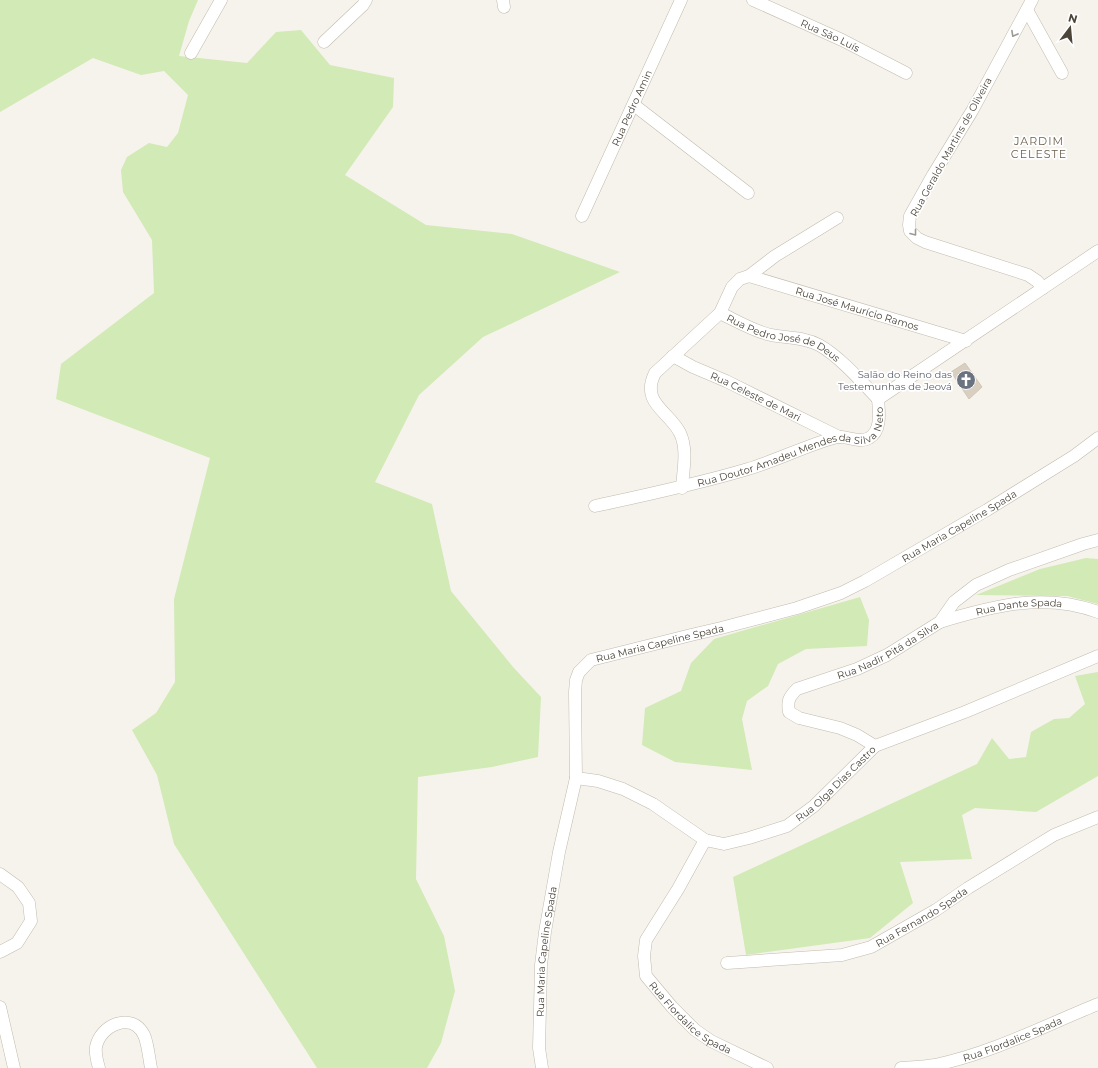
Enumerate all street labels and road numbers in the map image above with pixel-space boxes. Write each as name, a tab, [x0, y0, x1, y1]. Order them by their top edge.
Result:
street label: Rua São Luís	[799, 16, 862, 55]
street label: Rua Pedro Amin	[608, 68, 655, 148]
street label: Rua Geraldo Martins de Oliveira	[907, 75, 995, 219]
street label: Rua José Maurício Ramos	[794, 284, 921, 333]
street label: Rua Pedro José de Deus	[725, 311, 843, 365]
street label: Rua Celeste de Mari	[708, 369, 803, 424]
street label: Rua Doutor Amadeu Mendes da Silva Neto	[696, 407, 886, 489]
street label: Rua Maria Capeline Spada	[899, 487, 1019, 565]
street label: Rua Dante Spada	[974, 596, 1063, 618]
street label: Rua Nadir Pitá da Silva	[835, 618, 941, 682]
street label: Rua Maria Capeline Spada	[594, 621, 725, 665]
street label: Rua Olga Dias Castro	[793, 743, 878, 824]
street label: Rua Fernando Spada	[873, 884, 970, 950]
street label: Rua Maria Capeline Spada	[533, 885, 559, 1017]
street label: Rua Flordalice Spada	[647, 979, 734, 1056]
street label: Rua Flordalice Spada	[961, 1014, 1064, 1064]

